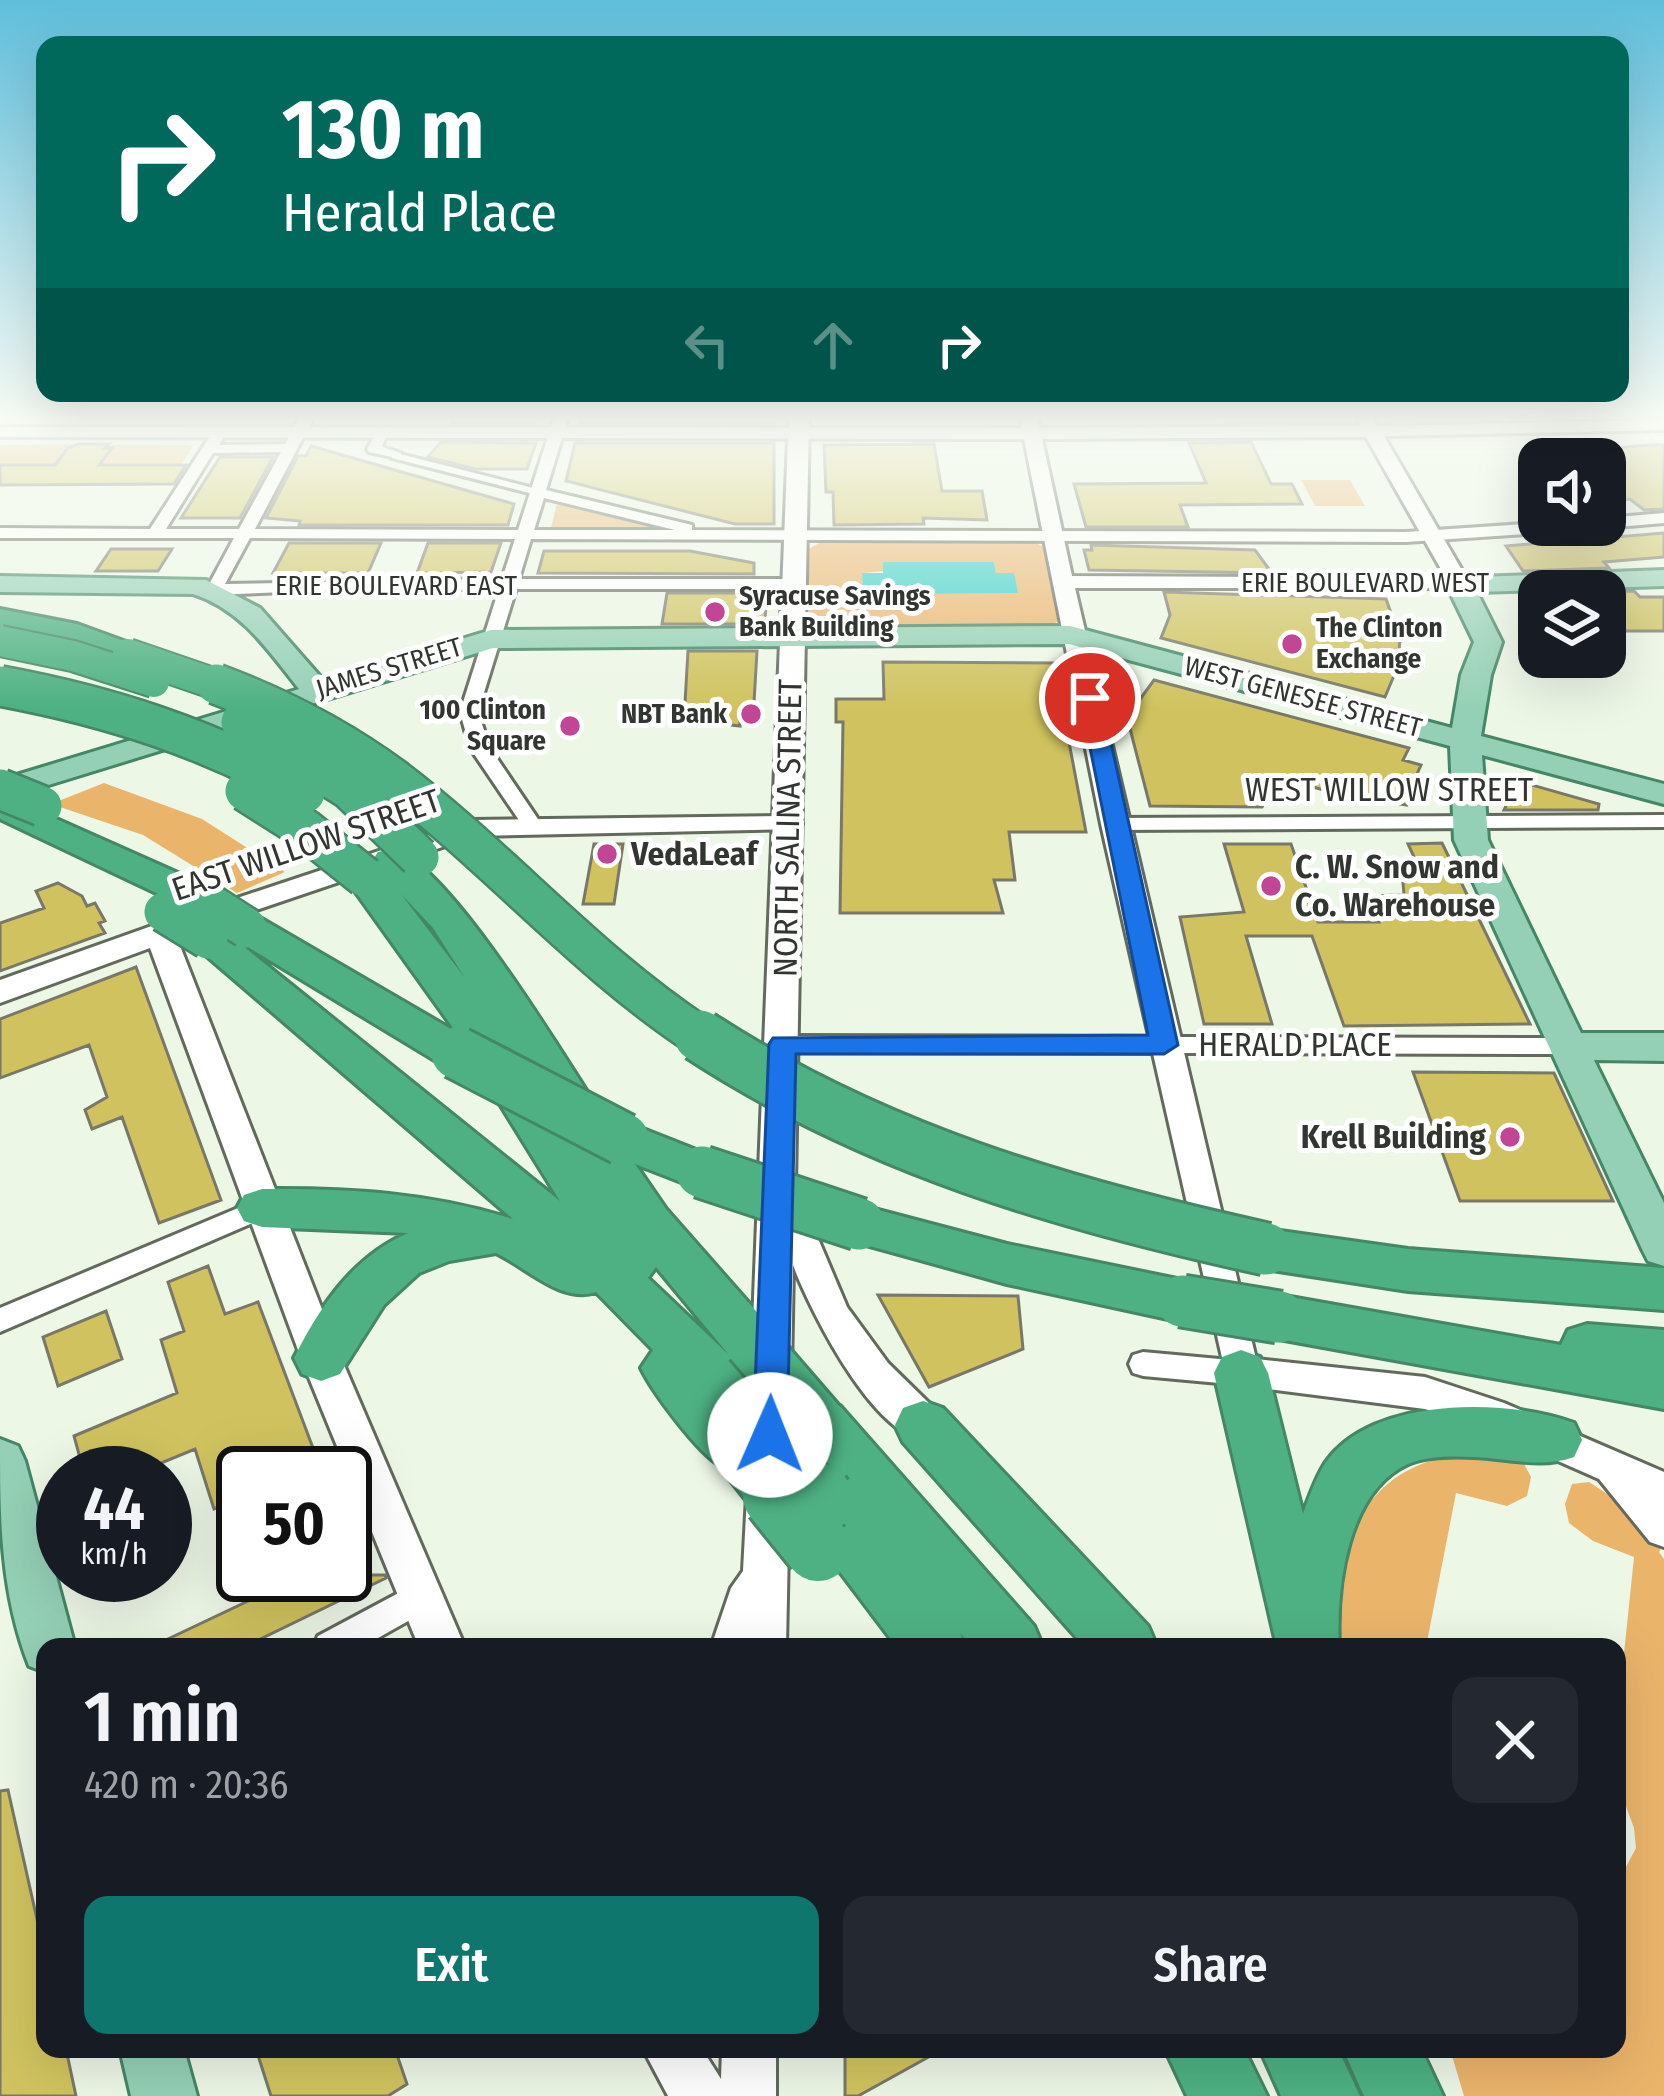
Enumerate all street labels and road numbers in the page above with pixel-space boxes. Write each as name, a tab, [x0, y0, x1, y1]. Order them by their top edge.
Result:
street label: ERIE BOULEVARD WEST	[1241, 567, 1489, 599]
street label: ERIE BOULEVARD EAST	[275, 570, 518, 602]
street label: JAMES STREET	[312, 631, 466, 705]
street label: WEST GENESEE STREET	[1181, 650, 1425, 744]
street label: NORTH SALINA STREET	[765, 678, 811, 977]
street label: WEST WILLOW STREET	[1245, 770, 1534, 810]
street label: EAST WILLOW STREET	[167, 780, 446, 910]
street label: HERALD PLACE	[1198, 1025, 1392, 1065]

